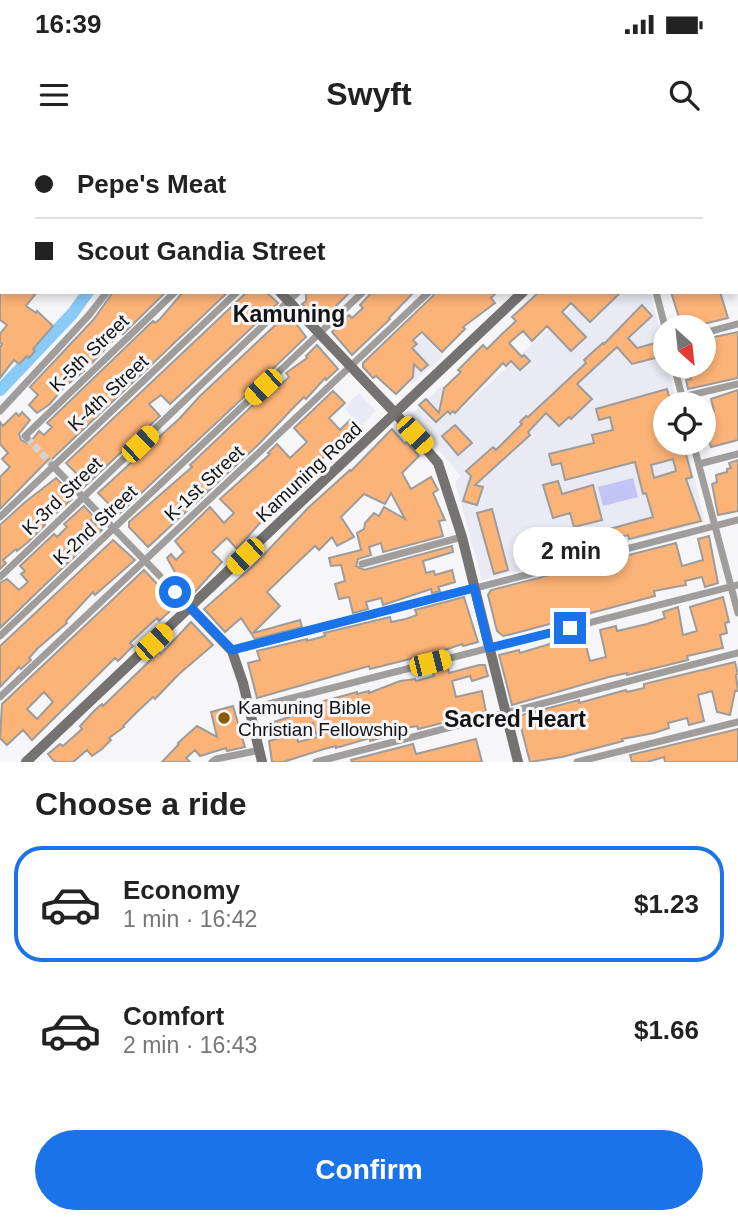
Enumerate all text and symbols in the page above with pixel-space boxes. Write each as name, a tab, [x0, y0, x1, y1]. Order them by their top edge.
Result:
text: 16:39	[35, 9, 102, 39]
icon: menu	[35, 76, 73, 114]
text: Swyft	[326, 76, 412, 112]
icon: search	[665, 76, 703, 114]
text: Pepe's Meat	[77, 169, 226, 199]
text: Scout Gandia Street	[77, 236, 326, 266]
district label: Kamuning	[233, 301, 345, 327]
street label: K-5th Street	[45, 310, 133, 396]
north arrow	[653, 315, 716, 378]
map controls	[653, 315, 716, 455]
street label: K-4th Street	[64, 350, 153, 435]
car	[241, 365, 286, 409]
button: locate	[653, 392, 716, 455]
car	[393, 412, 438, 458]
street label: Kamuning Road	[252, 418, 366, 526]
car	[118, 422, 163, 466]
street label: K-1st Street	[160, 441, 248, 525]
street label: K-3rd Street	[18, 452, 107, 539]
street label: K-2nd Street	[49, 480, 142, 569]
callout: 2 min	[512, 526, 628, 575]
car	[223, 534, 268, 578]
text: 2 min	[541, 538, 601, 564]
route start	[159, 576, 191, 608]
route end	[554, 612, 586, 644]
car	[132, 620, 177, 664]
car	[408, 648, 453, 678]
place label: Kamuning Bible Christian Fellowship	[238, 697, 408, 740]
district label: Sacred Heart	[444, 706, 586, 732]
marker: Kamuning Bible Christian Fellowship	[216, 710, 232, 726]
text: Choose a ride	[35, 786, 247, 822]
icon: car	[39, 873, 102, 936]
text: Economy	[123, 875, 240, 905]
text: $1.23	[634, 889, 699, 919]
text: 1 min · 16:42	[123, 906, 257, 932]
icon: car	[39, 999, 102, 1062]
text: Comfort	[123, 1001, 224, 1031]
text: $1.66	[634, 1015, 699, 1045]
text: 2 min · 16:43	[123, 1032, 257, 1058]
button: Confirm	[35, 1130, 703, 1210]

